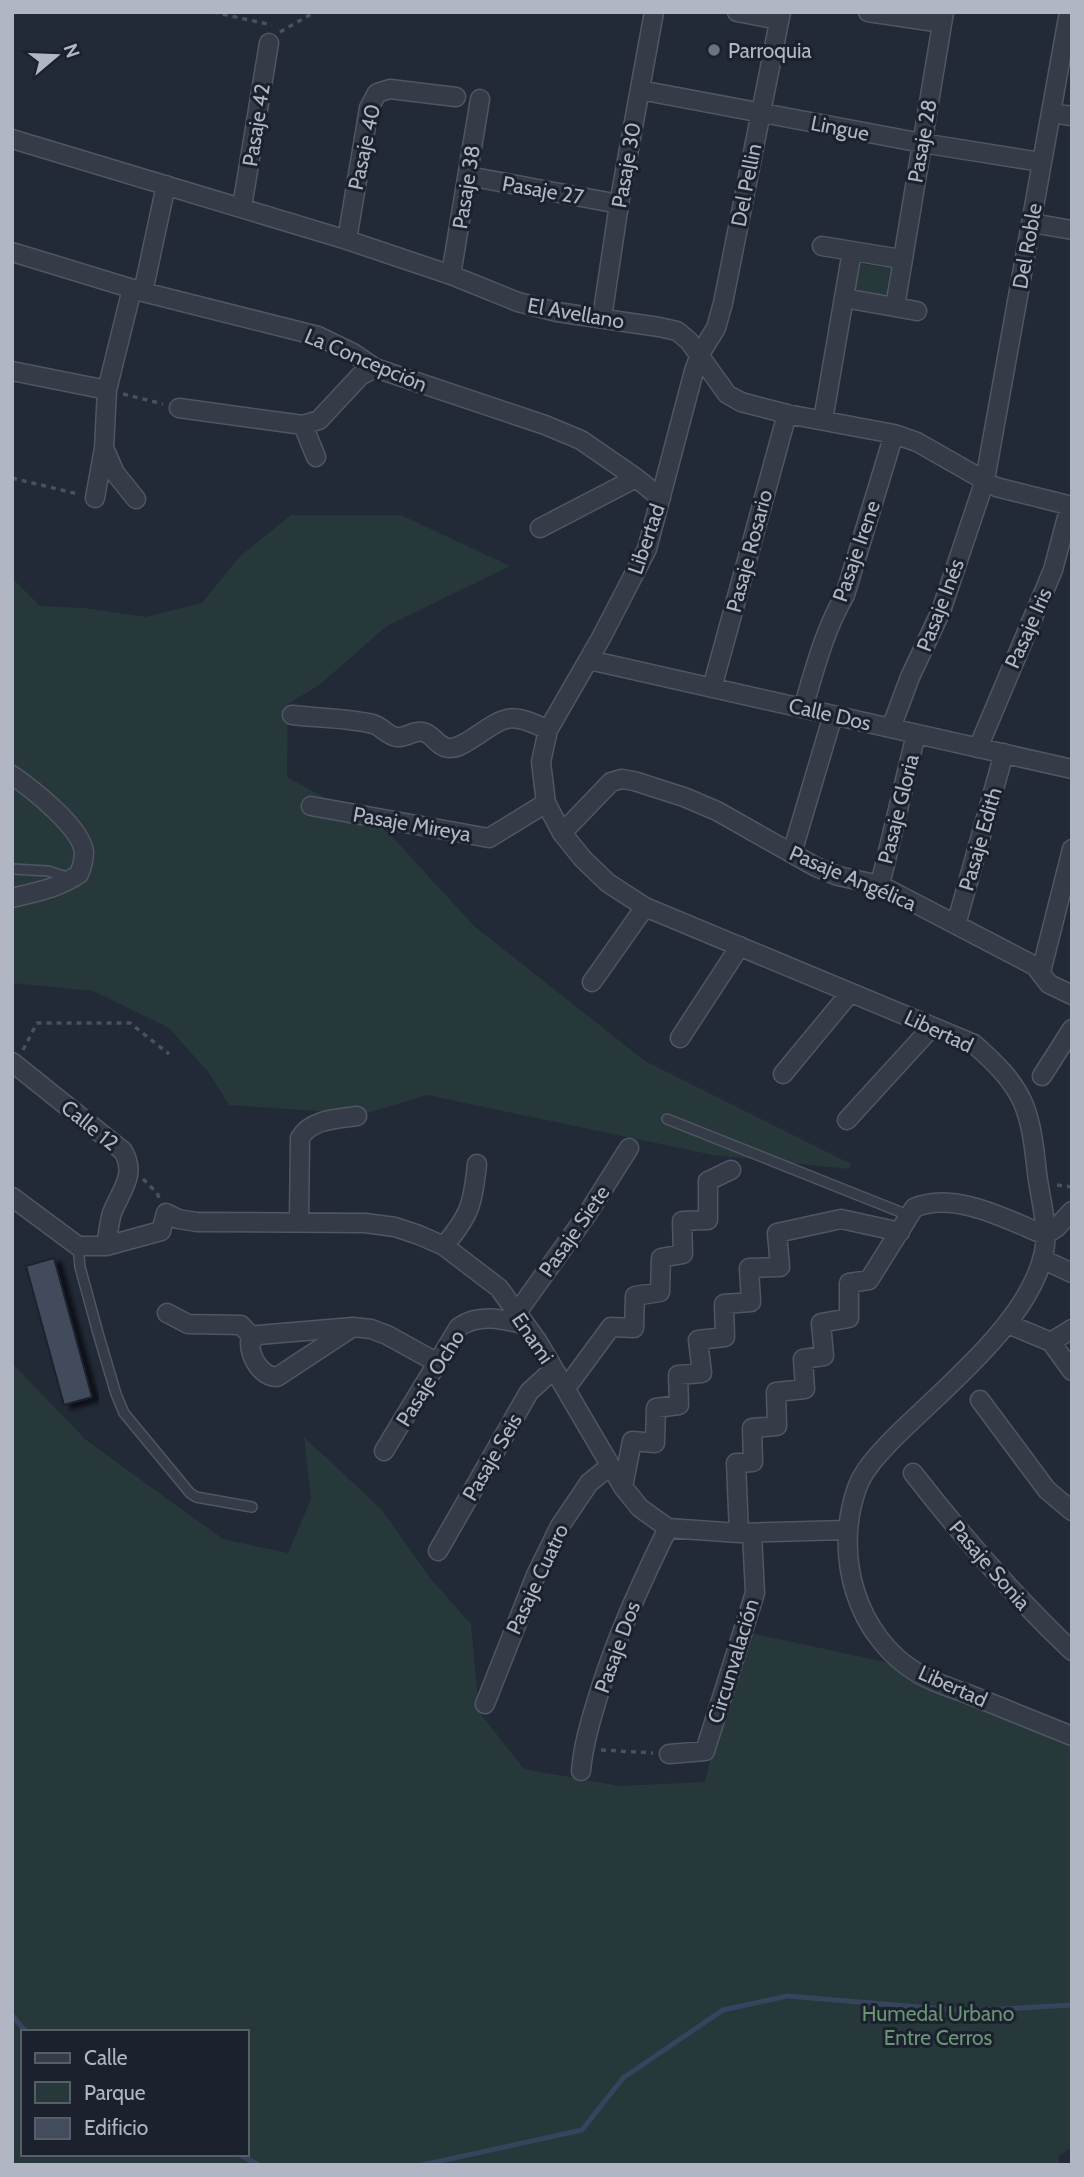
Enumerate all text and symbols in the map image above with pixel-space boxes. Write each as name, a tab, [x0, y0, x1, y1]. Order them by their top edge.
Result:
north arrow	[21, 21, 91, 91]
place label: Parroquia	[728, 38, 812, 63]
text: N	[59, 41, 85, 61]
marker: Parroquia	[706, 42, 722, 58]
street label: Pasaje 42	[237, 82, 276, 168]
street label: Pasaje 28	[902, 97, 943, 185]
street label: Pasaje 40	[343, 102, 386, 193]
street label: Lingue	[809, 110, 872, 146]
street label: Pasaje 30	[606, 120, 647, 210]
street label: Del Pellin	[726, 141, 766, 229]
street label: Pasaje 38	[447, 143, 486, 231]
street label: Pasaje 27	[500, 171, 586, 210]
street label: Del Roble	[1007, 201, 1047, 291]
street label: El Avellano	[526, 292, 626, 334]
street label: La Concepción	[301, 323, 431, 397]
street label: Pasaje Rosario	[721, 487, 778, 615]
street label: Pasaje Irene	[827, 497, 886, 605]
street label: Libertad	[622, 501, 670, 577]
street label: Pasaje Inés	[911, 555, 970, 655]
street label: Pasaje Iris	[999, 584, 1058, 673]
street label: Calle Dos	[786, 692, 874, 736]
street label: Pasaje Gloria	[872, 752, 925, 867]
street label: Pasaje Edith	[953, 784, 1008, 894]
street label: Pasaje Mireya	[351, 801, 473, 848]
street label: Pasaje Angélica	[785, 840, 920, 917]
street label: Libertad	[901, 1004, 977, 1058]
street label: Calle 12	[56, 1094, 124, 1156]
street label: Pasaje Siete	[533, 1180, 615, 1282]
street label: Enami	[507, 1308, 559, 1368]
street label: Pasaje Ocho	[391, 1325, 470, 1431]
street label: Pasaje Seis	[457, 1409, 528, 1506]
street label: Pasaje Sonia	[944, 1515, 1036, 1616]
street label: Pasaje Cuatro	[501, 1520, 574, 1639]
street label: Circunvalación	[702, 1596, 764, 1726]
street label: Pasaje Dos	[589, 1597, 646, 1697]
street label: Libertad	[915, 1660, 991, 1712]
park label: Humedal Urbano Entre Cerros	[862, 2001, 1014, 2050]
legend	[21, 2030, 248, 2156]
text: Calle	[84, 2045, 128, 2070]
text: Parque	[84, 2080, 146, 2105]
text: Edificio	[84, 2115, 148, 2140]

